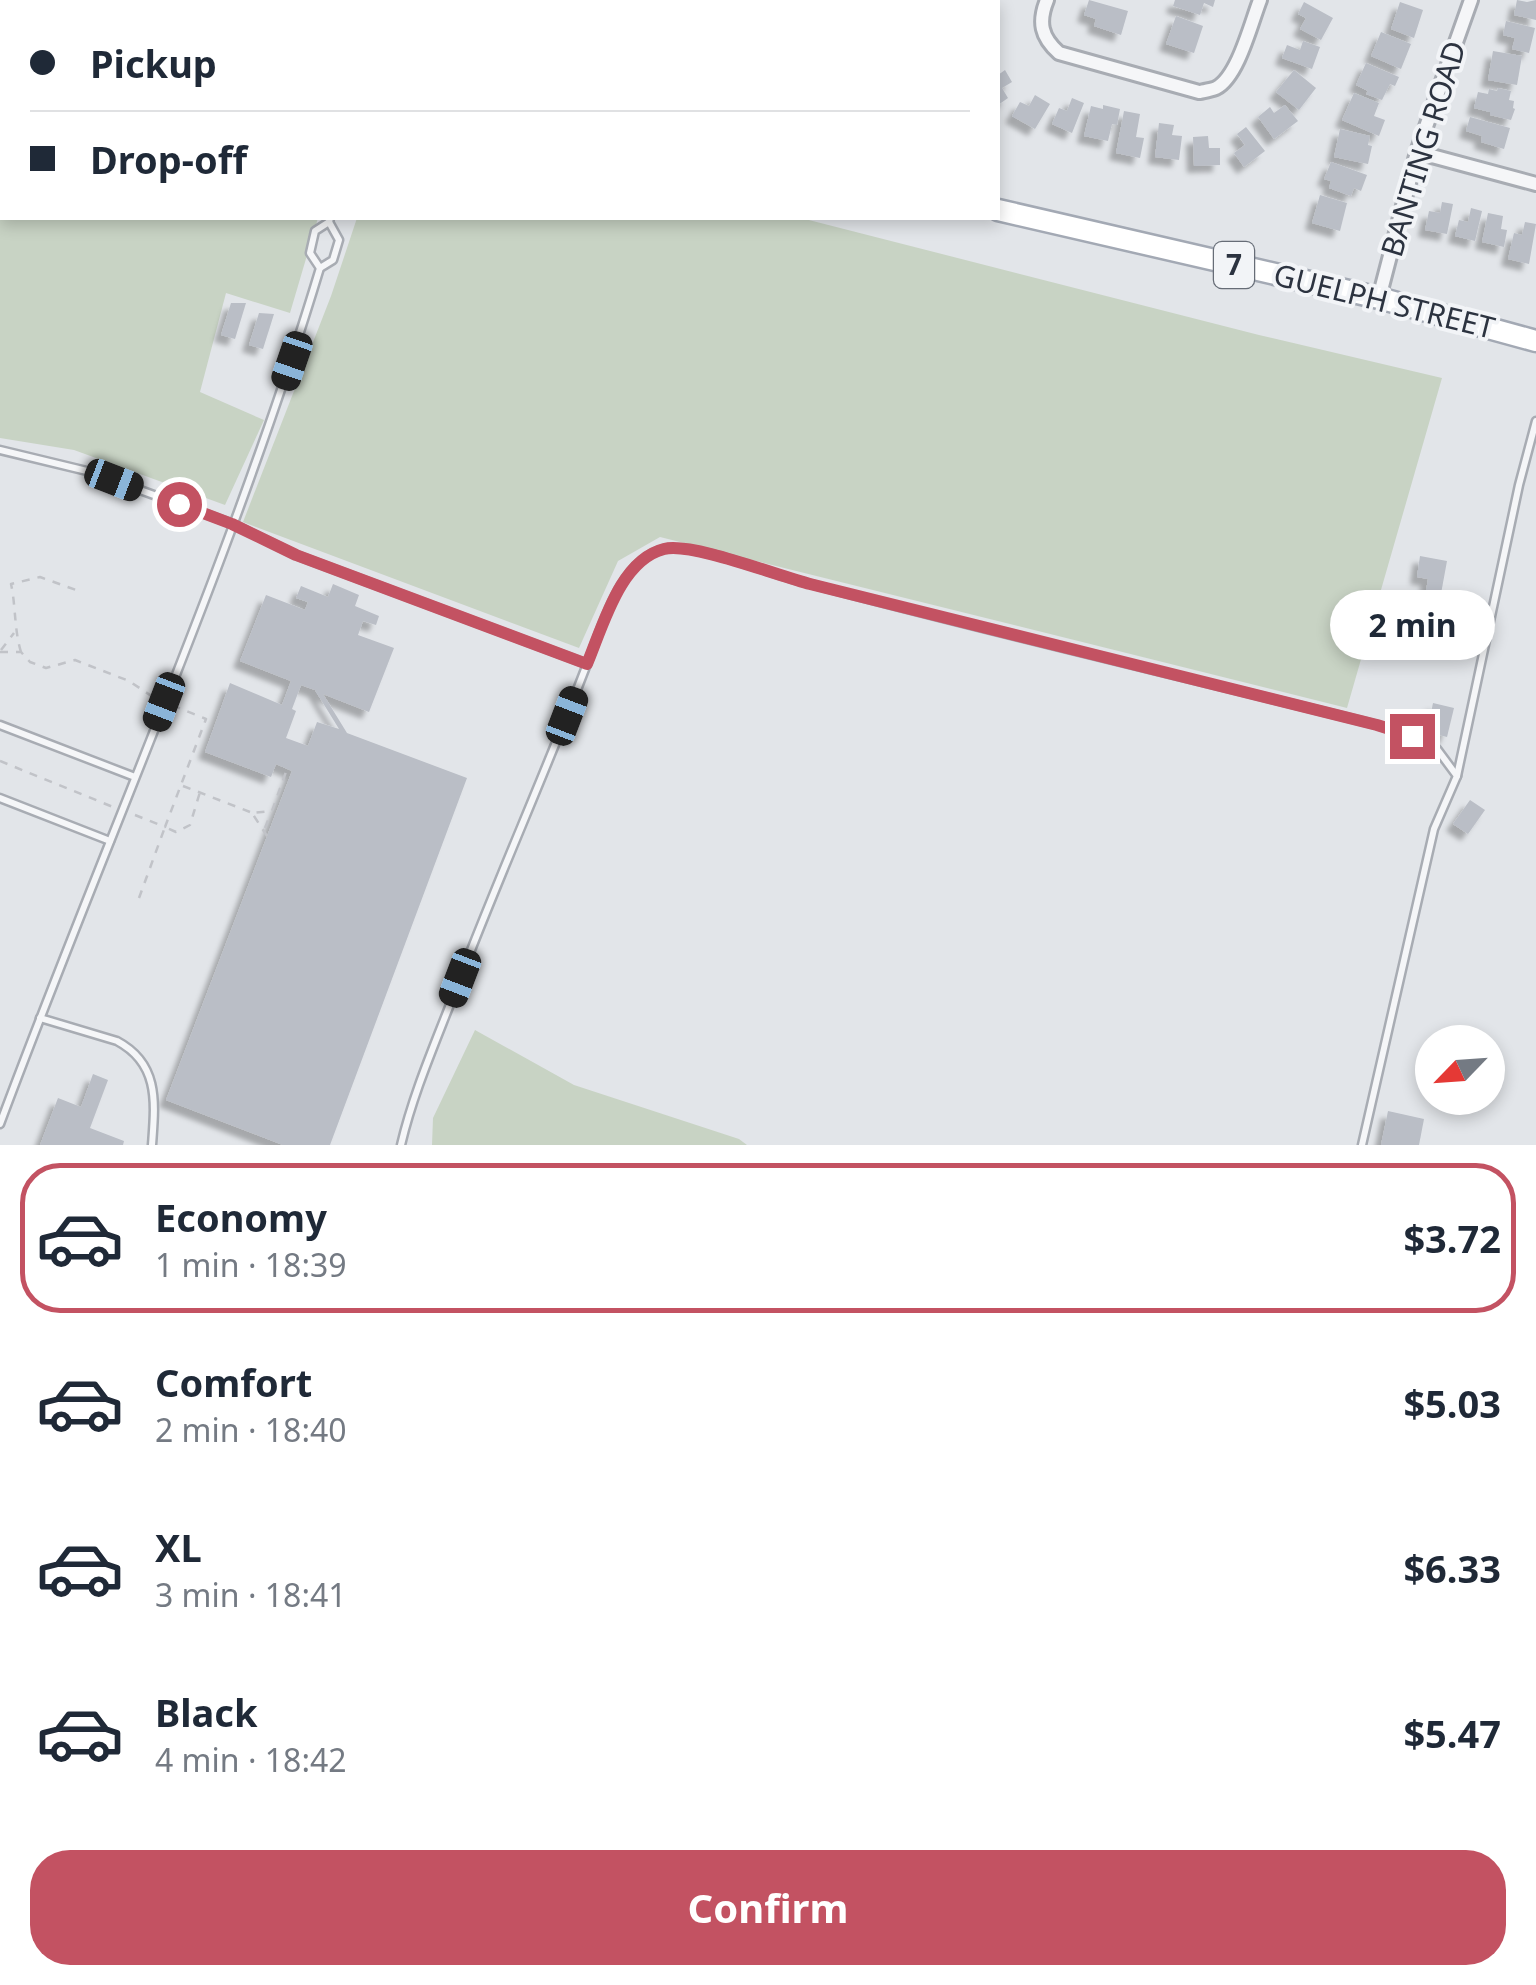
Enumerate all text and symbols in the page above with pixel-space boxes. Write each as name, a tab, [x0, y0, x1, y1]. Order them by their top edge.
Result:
street label: BANTING ROAD	[1370, 36, 1475, 261]
text: Pickup	[90, 37, 217, 89]
text: Drop-off	[90, 133, 247, 185]
road number: 7	[1214, 242, 1254, 288]
street label: GUELPH STREET	[1270, 253, 1499, 348]
car	[268, 328, 316, 394]
car	[81, 455, 147, 505]
route start	[157, 482, 202, 527]
callout: 2 min	[1330, 591, 1494, 661]
text: 2 min	[1368, 603, 1457, 646]
car	[139, 669, 189, 735]
car	[542, 683, 592, 749]
route end	[1390, 714, 1435, 759]
car	[435, 945, 485, 1011]
north arrow	[1415, 1025, 1505, 1115]
map controls	[1415, 1025, 1505, 1115]
text: Economy	[155, 1191, 327, 1243]
icon: car	[35, 1193, 125, 1283]
text: $3.72	[1403, 1212, 1501, 1264]
text: 1 min · 18:39	[155, 1243, 347, 1286]
text: Comfort	[155, 1356, 312, 1408]
icon: car	[35, 1358, 125, 1448]
text: $5.03	[1403, 1377, 1501, 1429]
text: 2 min · 18:40	[155, 1408, 347, 1451]
text: XL	[155, 1521, 202, 1573]
icon: car	[35, 1523, 125, 1613]
text: $6.33	[1403, 1542, 1501, 1594]
text: 3 min · 18:41	[155, 1573, 347, 1616]
text: Black	[155, 1686, 258, 1738]
icon: car	[35, 1688, 125, 1778]
text: $5.47	[1403, 1707, 1501, 1759]
text: 4 min · 18:42	[155, 1738, 347, 1781]
button: Confirm	[30, 1850, 1506, 1965]

